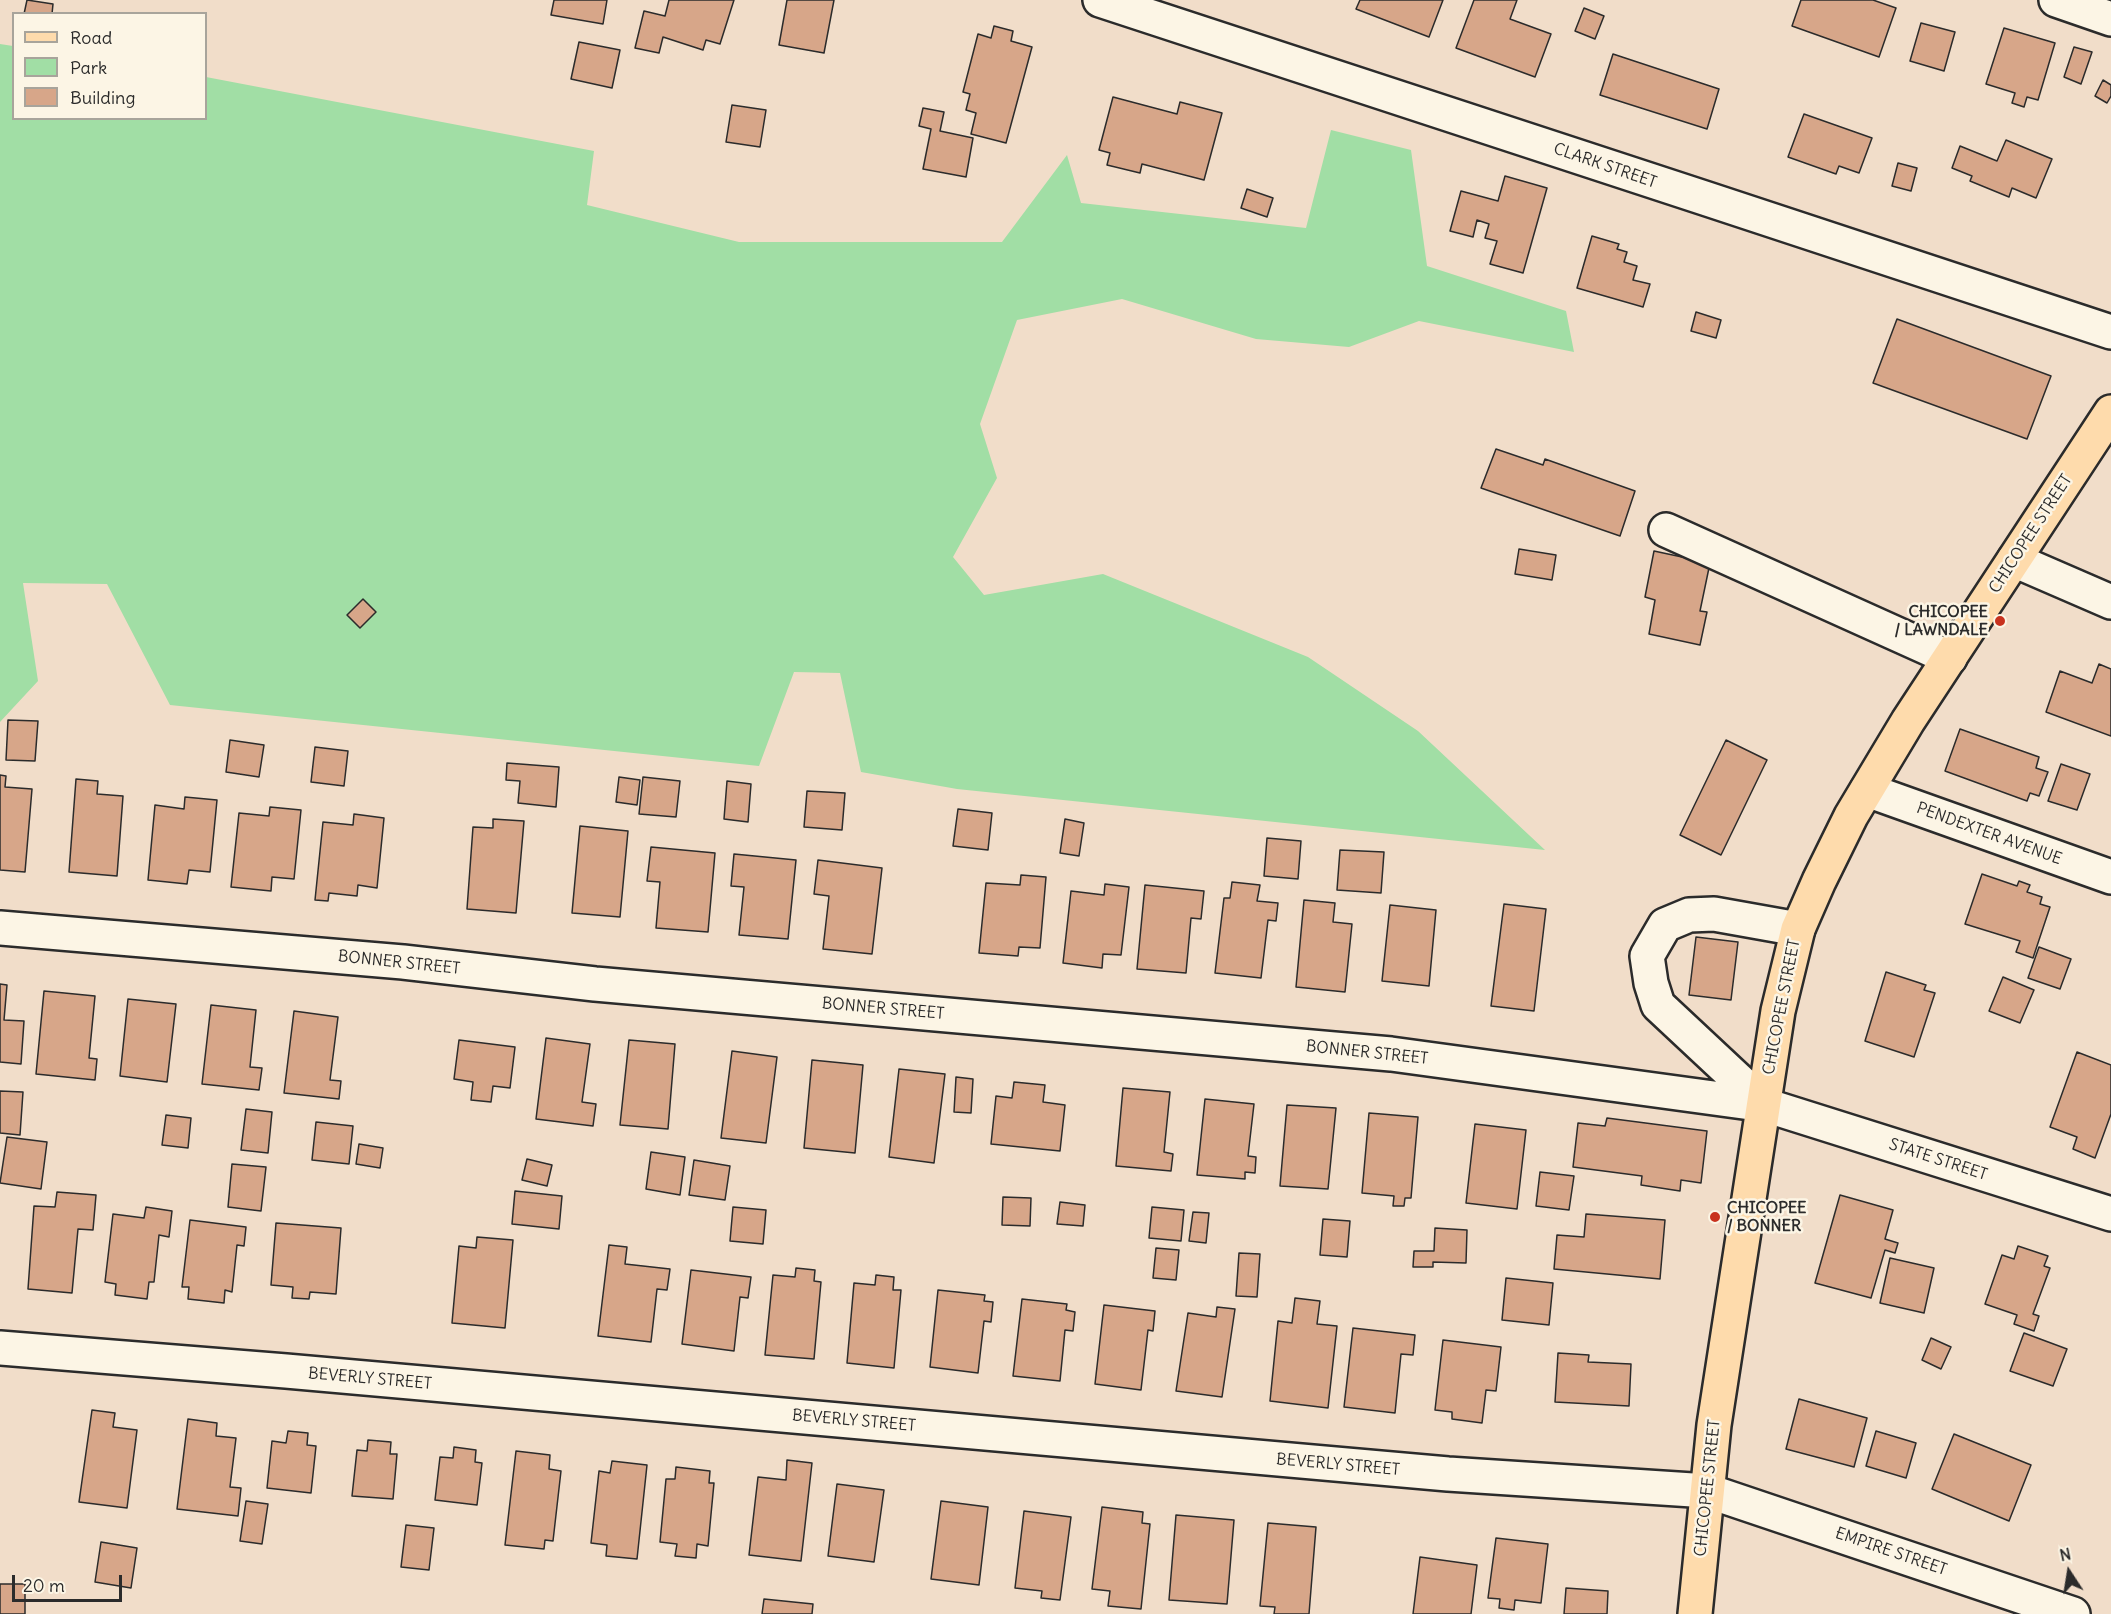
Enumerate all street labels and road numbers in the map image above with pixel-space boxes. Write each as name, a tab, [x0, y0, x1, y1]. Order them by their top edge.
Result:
street label: CLARK STREET	[1551, 139, 1659, 193]
street label: CHICOPEE STREET	[1985, 471, 2077, 597]
street label: PENDEXTER AVENUE	[1914, 799, 2064, 869]
street label: CHICOPEE STREET	[1759, 938, 1805, 1076]
street label: BONNER STREET	[337, 947, 461, 979]
street label: BONNER STREET	[821, 994, 945, 1024]
street label: BONNER STREET	[1305, 1037, 1429, 1069]
street label: STATE STREET	[1886, 1135, 1990, 1185]
street label: BEVERLY STREET	[307, 1364, 433, 1394]
street label: BEVERLY STREET	[791, 1406, 917, 1436]
street label: CHICOPEE STREET	[1691, 1418, 1725, 1558]
street label: BEVERLY STREET	[1275, 1450, 1401, 1480]
street label: EMPIRE STREET	[1833, 1524, 1949, 1580]

